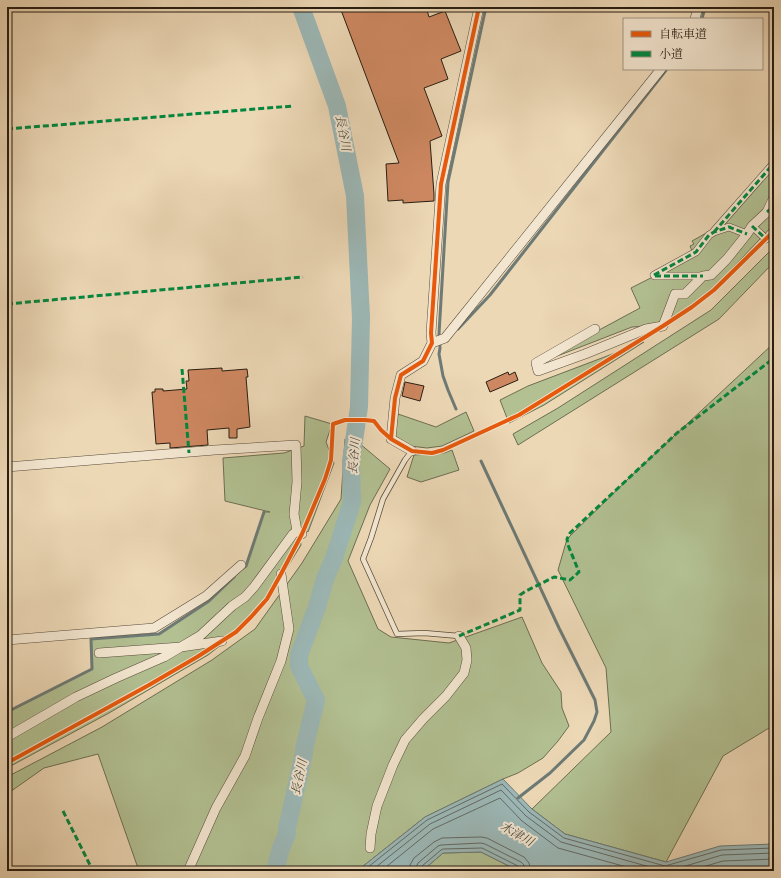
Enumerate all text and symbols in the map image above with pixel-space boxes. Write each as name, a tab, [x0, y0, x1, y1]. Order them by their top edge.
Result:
legend	[623, 18, 763, 70]
text: 自転車道	[659, 26, 707, 41]
text: 小道	[659, 46, 683, 61]
water label: 長谷川	[333, 114, 355, 154]
water label: 長谷川	[344, 435, 363, 475]
water label: 長谷川	[287, 756, 310, 796]
water label: 木津川	[498, 818, 538, 850]

